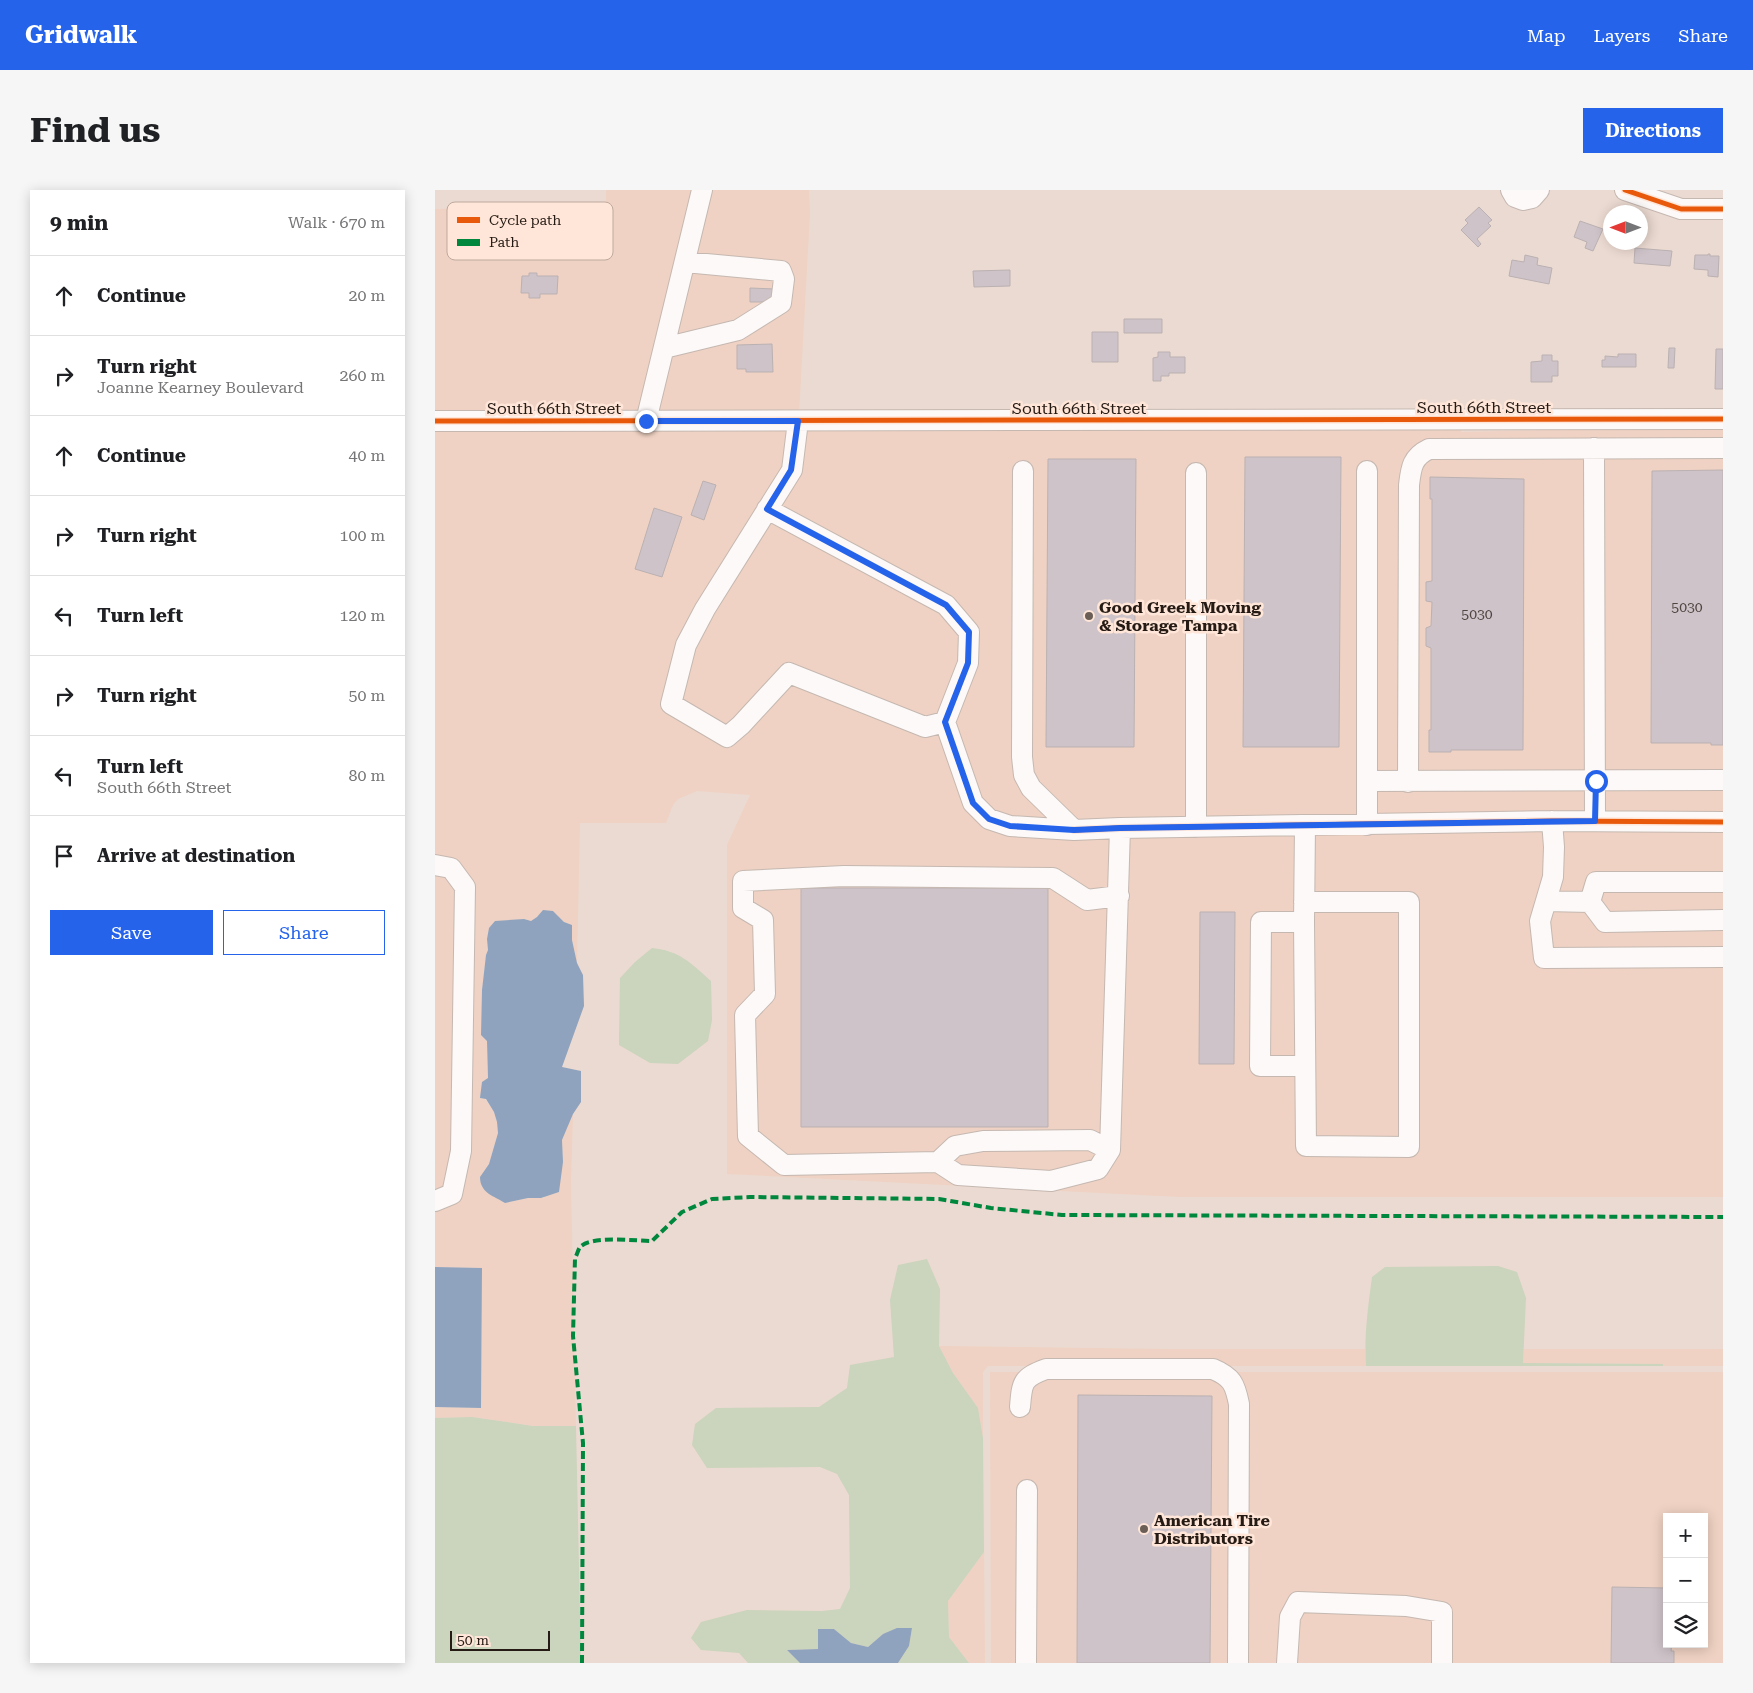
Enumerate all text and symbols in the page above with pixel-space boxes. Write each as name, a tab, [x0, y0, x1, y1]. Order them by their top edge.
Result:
text: Gridwalk	[25, 21, 137, 49]
text: Map	[1527, 25, 1566, 46]
text: Layers	[1594, 25, 1650, 46]
text: Share	[1678, 25, 1728, 46]
button: Directions	[1583, 108, 1723, 153]
text: Find us	[30, 110, 160, 151]
legend	[447, 202, 613, 260]
north arrow	[1603, 205, 1648, 250]
text: 9 min	[50, 211, 108, 235]
text: Cycle path	[489, 212, 561, 228]
text: Walk · 670 m	[288, 213, 385, 232]
text: Path	[489, 234, 519, 250]
icon: ahead	[50, 282, 78, 310]
text: Continue	[97, 284, 186, 307]
text: 20 m	[348, 286, 385, 305]
text: Turn right	[97, 355, 197, 378]
icon: right	[50, 362, 78, 390]
text: 260 m	[339, 366, 385, 385]
text: Joanne Kearney Boulevard	[97, 378, 304, 397]
street label: South 66th Street	[1417, 398, 1551, 417]
street label: South 66th Street	[487, 399, 621, 418]
street label: South 66th Street	[1012, 399, 1146, 418]
route end	[635, 410, 658, 433]
icon: ahead	[50, 442, 78, 470]
text: Continue	[97, 444, 186, 467]
text: 40 m	[348, 446, 385, 465]
icon: right	[50, 522, 78, 550]
text: Turn right	[97, 524, 197, 547]
text: 100 m	[339, 526, 385, 545]
place label: Good Greek Moving & Storage Tampa	[1099, 598, 1261, 635]
house number: 5030	[1671, 599, 1703, 615]
icon: left	[50, 602, 78, 630]
text: Turn left	[97, 604, 183, 627]
text: 120 m	[339, 606, 385, 625]
house number: 5030	[1461, 606, 1493, 622]
marker: Good Greek Moving & Storage Tampa	[1083, 610, 1095, 622]
icon: right	[50, 682, 78, 710]
text: Turn right	[97, 684, 197, 707]
text: 50 m	[348, 686, 385, 705]
text: Turn left	[97, 755, 183, 778]
icon: left	[50, 762, 78, 790]
text: 80 m	[348, 766, 385, 785]
route start	[1585, 770, 1608, 793]
text: South 66th Street	[97, 778, 232, 797]
icon: arrive	[50, 842, 78, 870]
text: Arrive at destination	[97, 844, 295, 867]
button: Save	[50, 910, 213, 955]
button: Share	[223, 910, 385, 955]
place label: American Tire Distributors	[1154, 1511, 1270, 1548]
map controls	[1663, 1513, 1708, 1648]
button: +	[1663, 1513, 1708, 1558]
marker: American Tire Distributors	[1138, 1523, 1150, 1535]
button: −	[1663, 1558, 1708, 1603]
button: layers	[1663, 1603, 1708, 1648]
scale bar	[450, 1628, 550, 1651]
text: 50 m	[457, 1632, 489, 1648]

